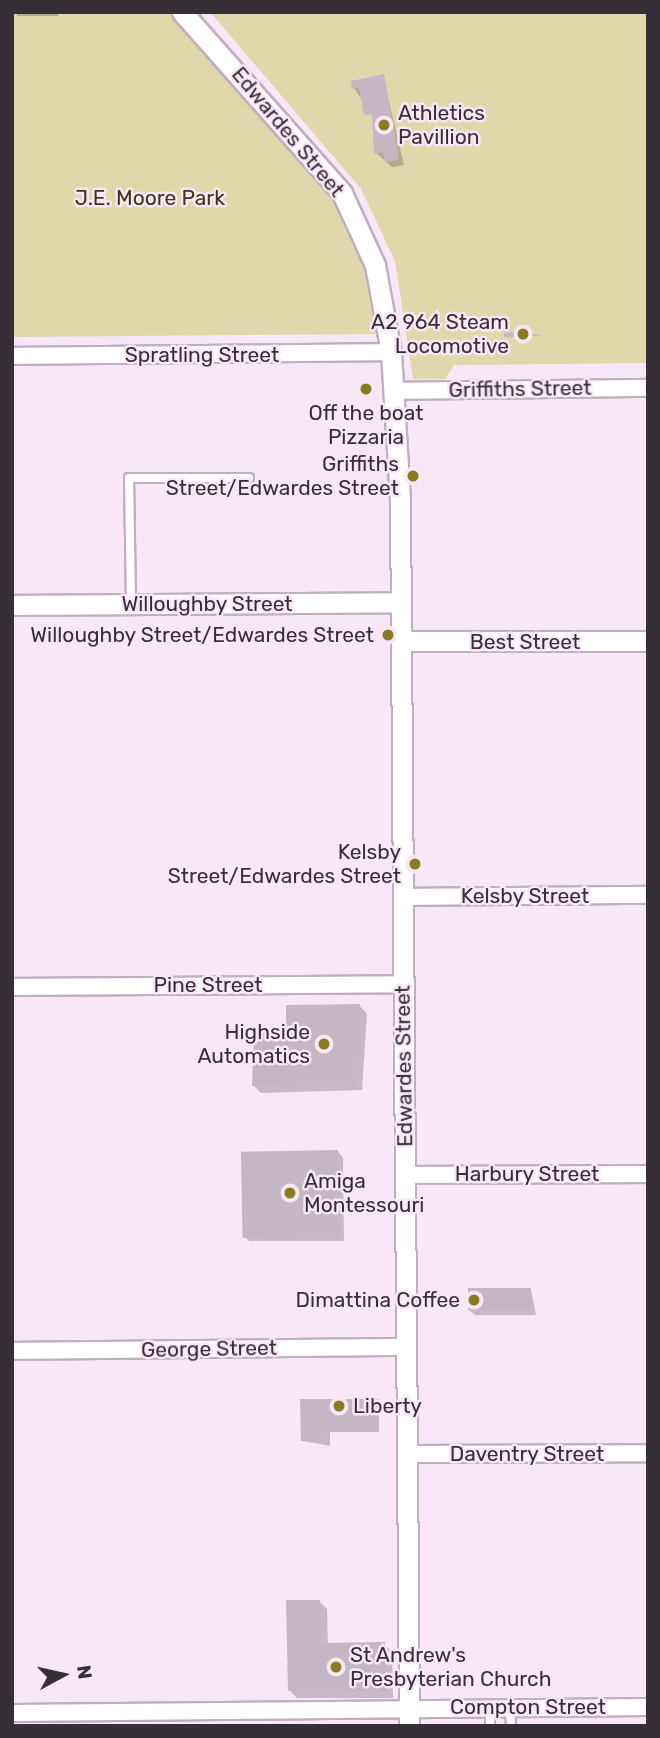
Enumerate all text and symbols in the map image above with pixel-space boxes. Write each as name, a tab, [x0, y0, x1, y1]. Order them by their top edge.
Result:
street label: Edwardes Street	[226, 62, 350, 202]
place label: Athletics Pavillion	[398, 100, 485, 150]
marker: Athletics Pavillion	[376, 117, 392, 133]
park label: J.E. Moore Park	[75, 185, 225, 211]
place label: A2 964 Steam Locomotive	[371, 309, 509, 359]
marker: A2 964 Steam Locomotive	[515, 326, 531, 342]
street label: Spratling Street	[125, 342, 279, 368]
street label: Griffiths Street	[448, 375, 592, 403]
marker: Off the boat Pizzaria	[358, 381, 374, 397]
place label: Off the boat Pizzaria	[308, 400, 424, 450]
place label: Griffiths Street/Edwardes Street	[166, 451, 399, 501]
marker: Griffiths Street/Edwardes Street	[405, 468, 421, 484]
street label: Willoughby Street	[121, 591, 293, 617]
place label: Willoughby Street/Edwardes Street	[30, 622, 374, 648]
marker: Willoughby Street/Edwardes Street	[380, 627, 396, 643]
street label: Best Street	[470, 629, 580, 655]
place label: Kelsby Street/Edwardes Street	[168, 839, 401, 889]
marker: Kelsby Street/Edwardes Street	[407, 856, 423, 872]
street label: Kelsby Street	[460, 883, 590, 909]
street label: Pine Street	[154, 972, 262, 998]
street label: Edwardes Street	[390, 985, 418, 1147]
place label: Highside Automatics	[197, 1019, 310, 1069]
marker: Highside Automatics	[316, 1036, 332, 1052]
street label: Harbury Street	[454, 1161, 600, 1187]
place label: Amiga Montessouri	[304, 1168, 424, 1218]
marker: Amiga Montessouri	[282, 1185, 298, 1201]
place label: Dimattina Coffee	[296, 1287, 460, 1313]
marker: Dimattina Coffee	[466, 1292, 482, 1308]
street label: George Street	[141, 1335, 277, 1363]
place label: Liberty	[353, 1393, 422, 1419]
marker: Liberty	[331, 1398, 347, 1414]
street label: Daventry Street	[449, 1441, 605, 1467]
north arrow	[28, 1640, 98, 1710]
place label: St Andrew's Presbyterian Church	[350, 1642, 551, 1692]
marker: St Andrew's Presbyterian Church	[328, 1659, 344, 1675]
text: N	[72, 1664, 97, 1680]
street label: Compton Street	[450, 1694, 606, 1720]

